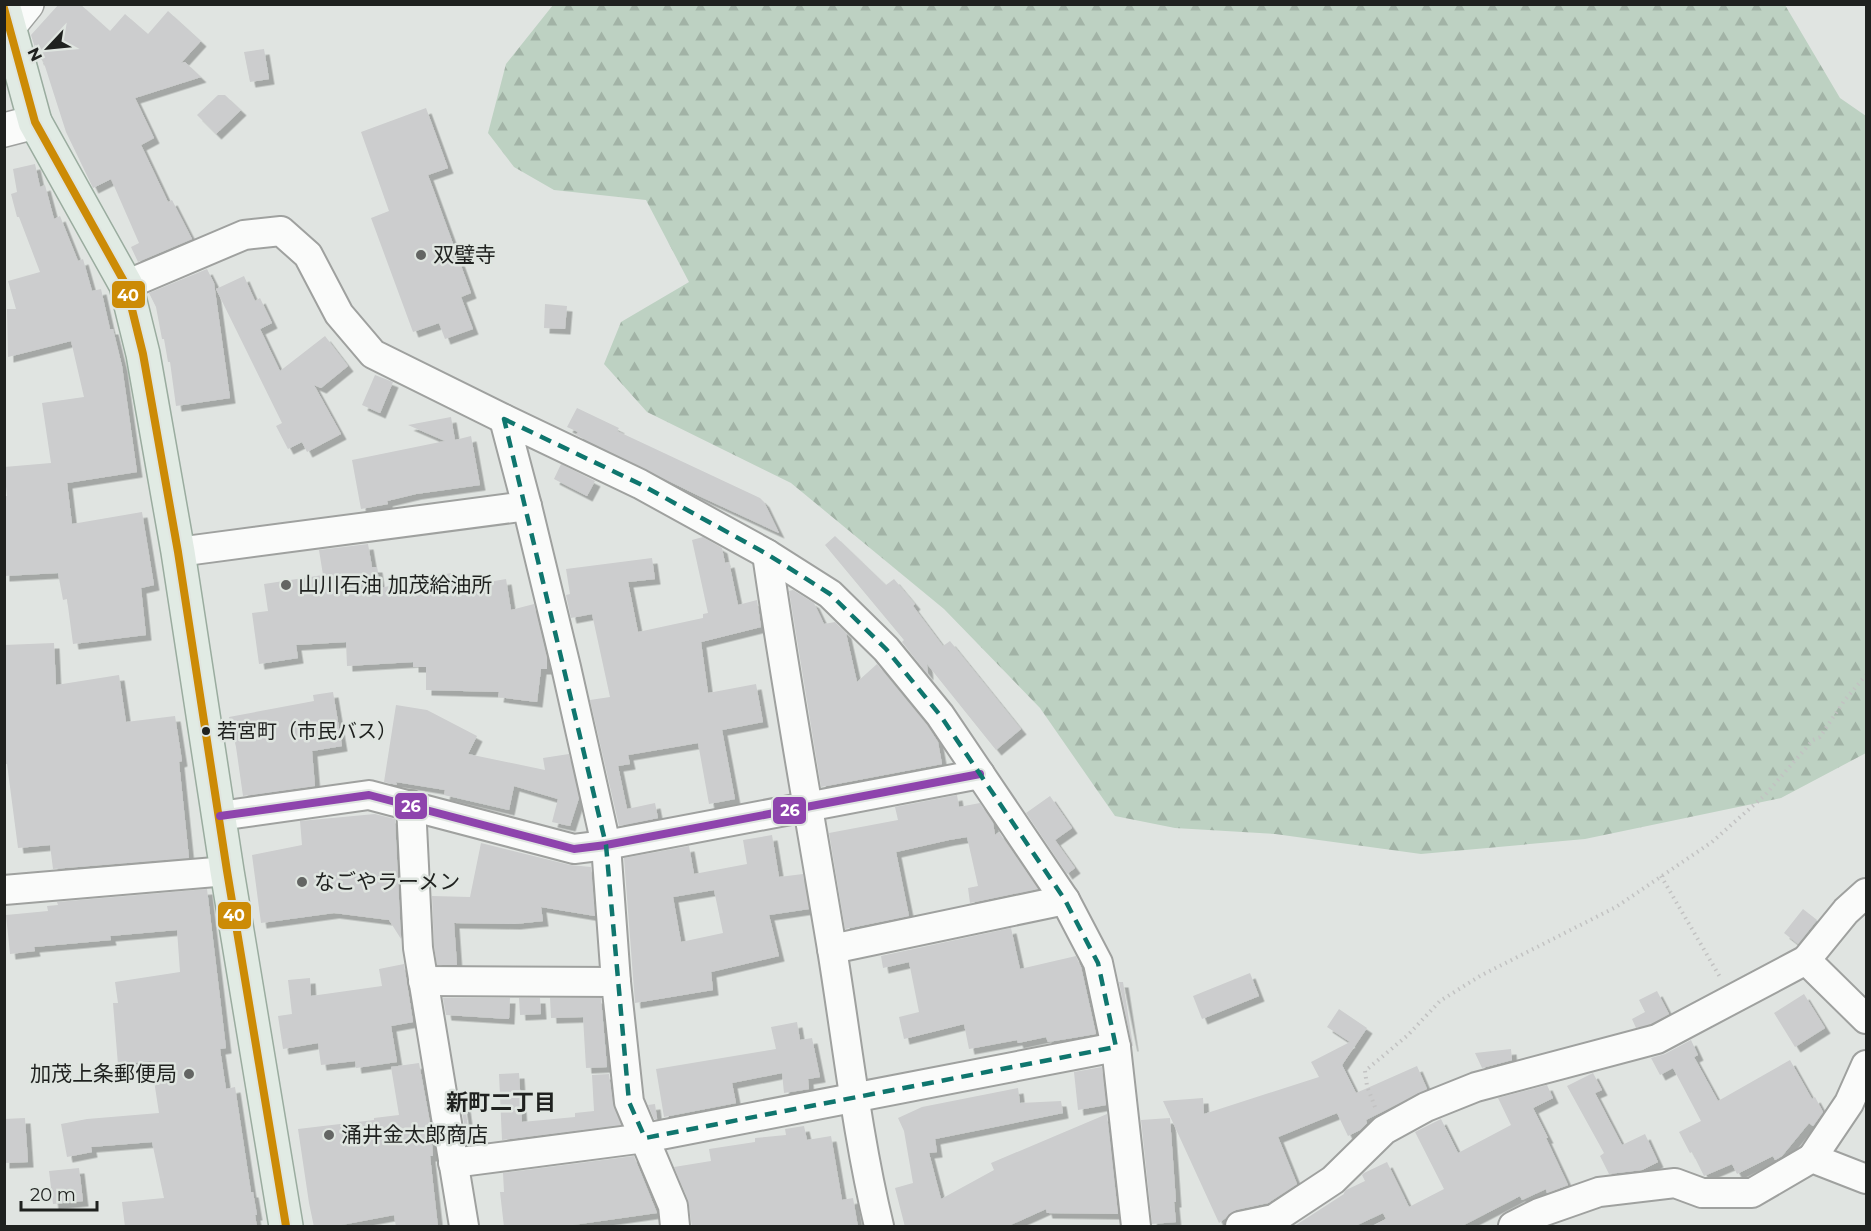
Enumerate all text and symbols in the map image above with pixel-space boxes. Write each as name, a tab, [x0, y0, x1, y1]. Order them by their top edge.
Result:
north arrow	[18, 18, 78, 78]
text: N	[24, 44, 46, 64]
place label: 双璧寺	[433, 242, 496, 267]
marker: 双璧寺	[414, 248, 428, 262]
line badge: 40	[111, 280, 146, 309]
text: 40	[117, 286, 139, 305]
place label: 山川石油 加茂給油所	[298, 572, 493, 597]
marker: 山川石油 加茂給油所	[279, 578, 293, 592]
place label: 若宮町（市民バス）	[217, 719, 397, 743]
marker: 若宮町（市民バス）	[200, 725, 212, 737]
line badge: 26	[394, 792, 428, 820]
line badge: 26	[772, 796, 807, 825]
text: 26	[401, 797, 421, 816]
text: 26	[780, 801, 800, 820]
place label: なごやラーメン	[314, 869, 460, 894]
marker: なごやラーメン	[295, 875, 309, 889]
line badge: 40	[217, 901, 252, 930]
text: 40	[223, 906, 245, 925]
place label: 加茂上条郵便局	[30, 1061, 177, 1086]
marker: 加茂上条郵便局	[182, 1067, 196, 1081]
district label: 新町二丁目	[446, 1089, 556, 1116]
place label: 涌井金太郎商店	[341, 1122, 488, 1147]
marker: 涌井金太郎商店	[322, 1128, 336, 1142]
scale bar	[21, 1174, 98, 1212]
text: 20 m	[30, 1184, 76, 1206]

